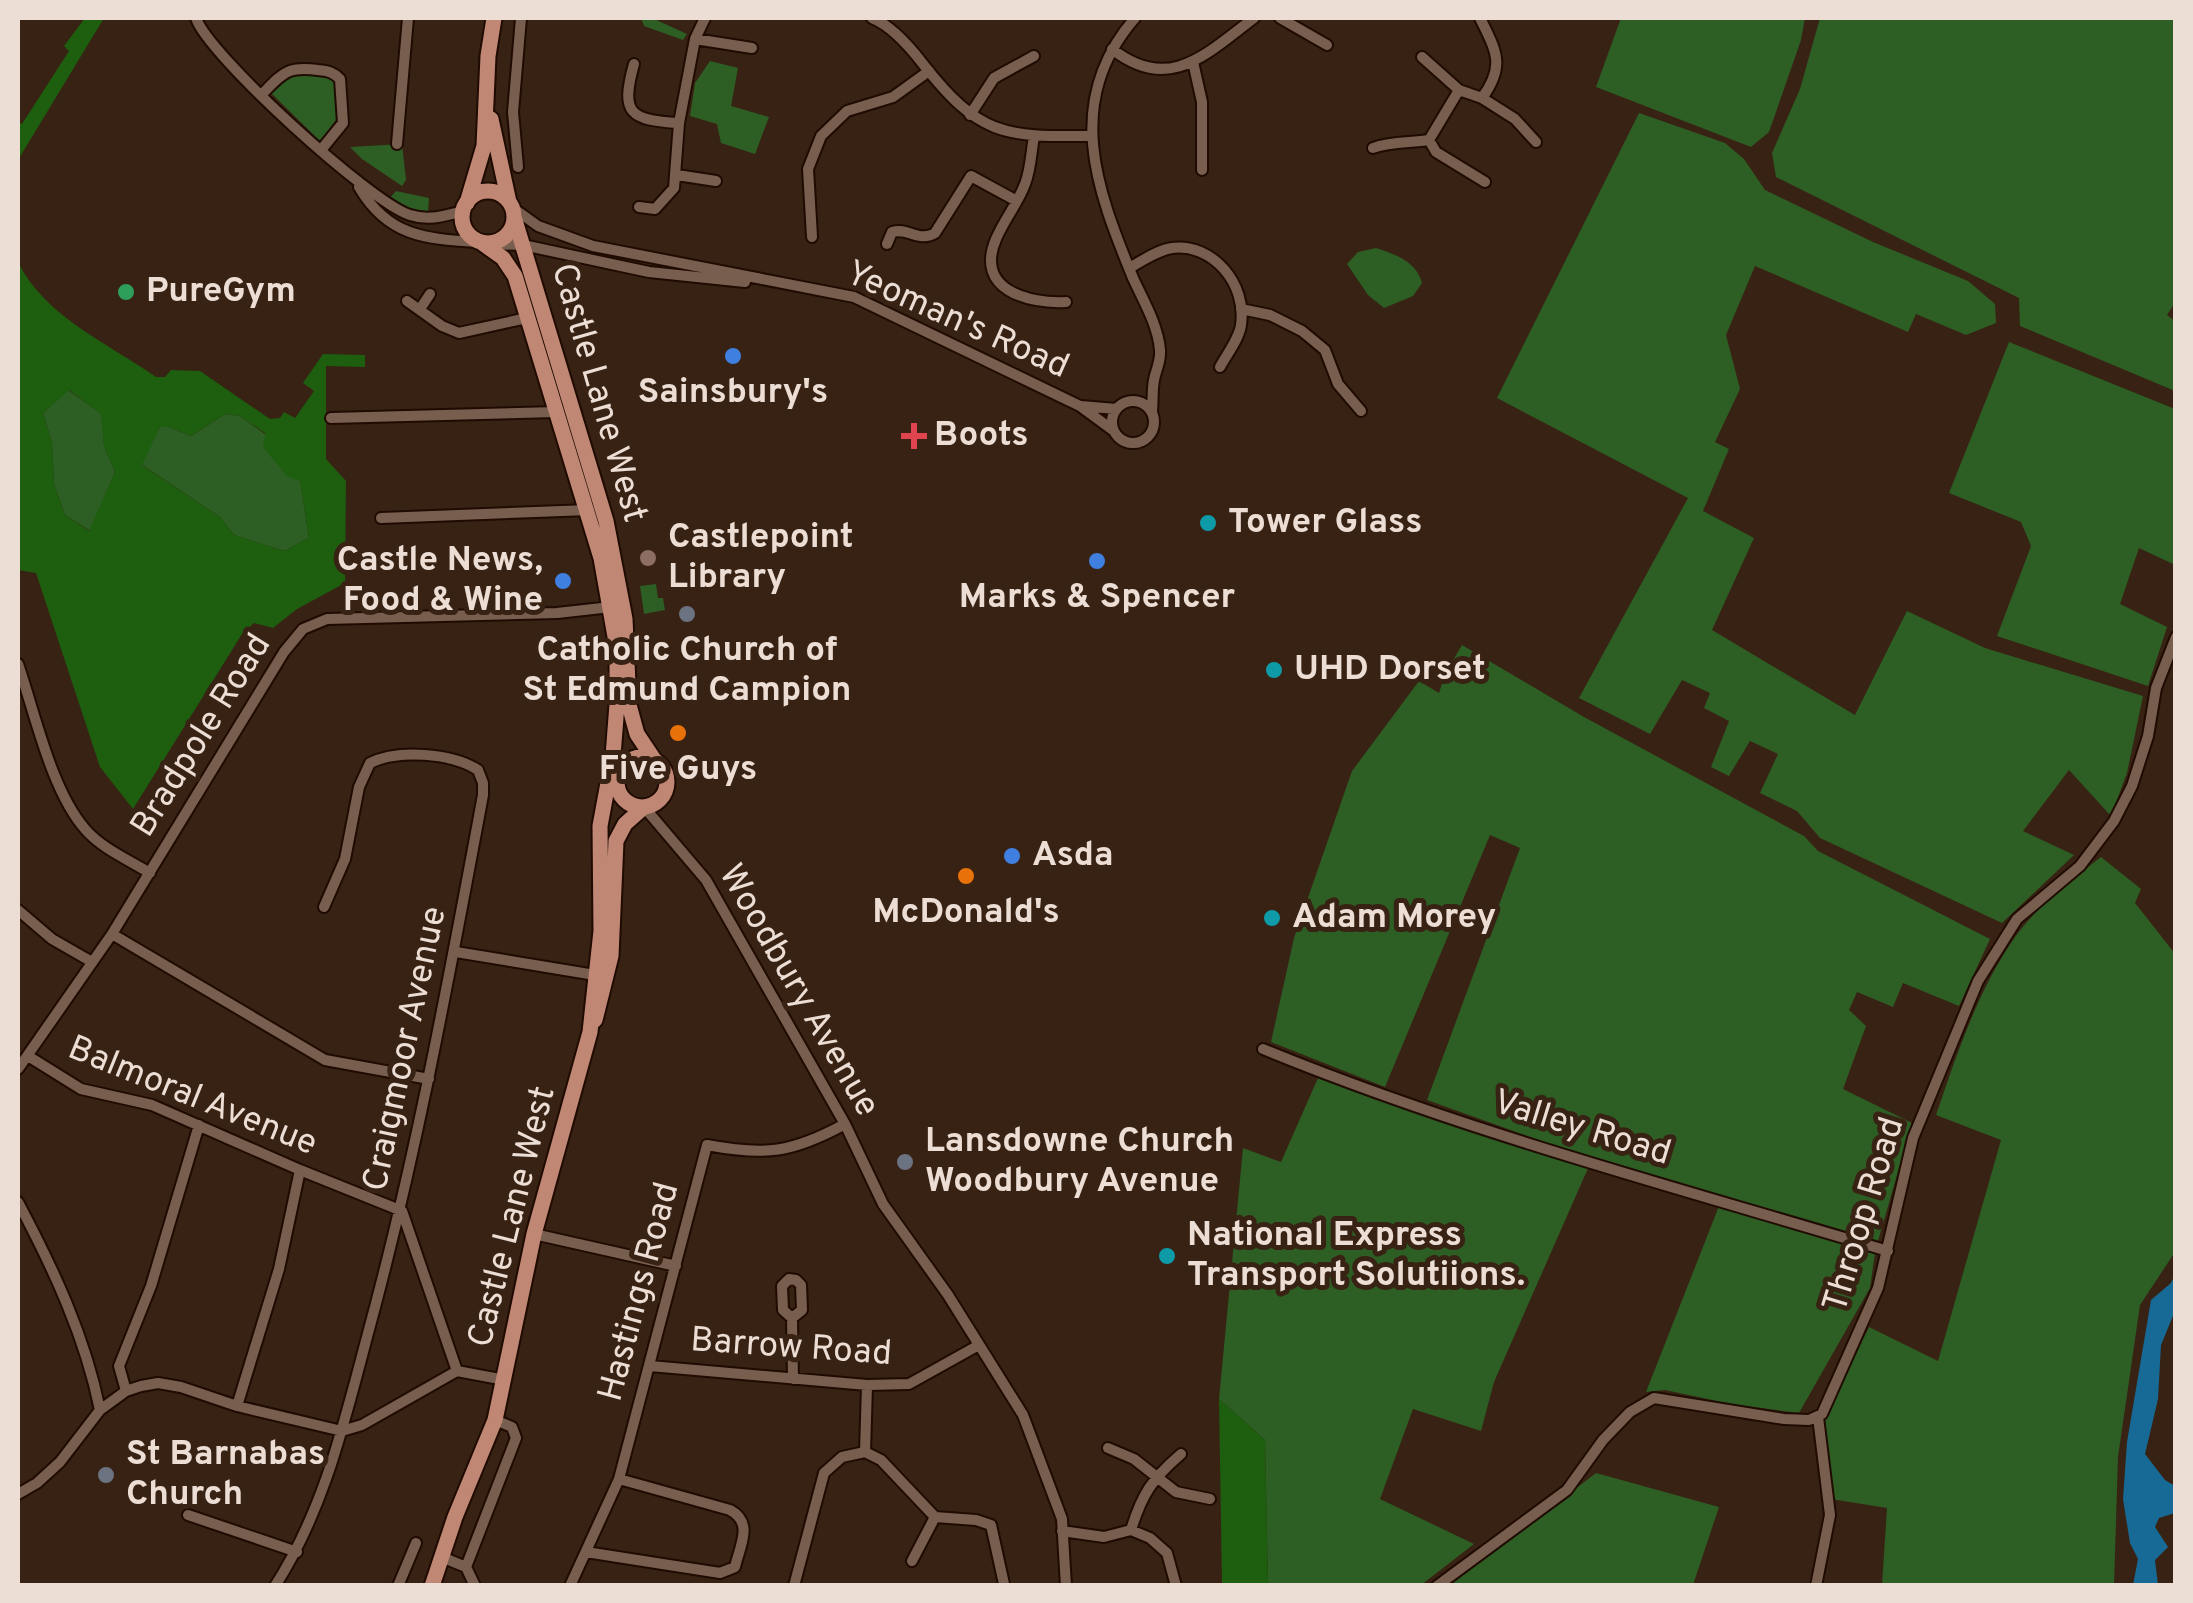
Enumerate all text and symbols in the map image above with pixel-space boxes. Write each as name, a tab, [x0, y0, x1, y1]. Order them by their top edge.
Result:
street label: Yeoman's Road	[839, 252, 1075, 390]
street label: Castle Lane West	[540, 258, 656, 528]
place label: PureGym	[146, 270, 296, 314]
marker: PureGym	[115, 281, 137, 303]
marker: Sainsbury's	[722, 345, 744, 367]
place label: Sainsbury's	[638, 371, 828, 415]
place label: Boots	[934, 414, 1029, 458]
marker: Boots	[903, 425, 925, 447]
place label: Tower Glass	[1228, 501, 1422, 545]
marker: Tower Glass	[1197, 512, 1219, 534]
place label: Castlepoint Library	[668, 516, 854, 600]
place label: Castle News, Food & Wine	[337, 539, 543, 623]
marker: Castlepoint Library	[637, 547, 659, 569]
marker: Marks & Spencer	[1086, 550, 1108, 572]
marker: Castle News, Food & Wine	[552, 570, 574, 592]
place label: Marks & Spencer	[959, 576, 1236, 620]
marker: Catholic Church of St Edmund Campion	[676, 603, 698, 625]
street label: Bradpole Road	[122, 626, 282, 846]
place label: Catholic Church of St Edmund Campion	[523, 629, 851, 713]
place label: UHD Dorset	[1294, 648, 1486, 692]
marker: UHD Dorset	[1263, 659, 1285, 681]
marker: Five Guys	[667, 722, 689, 744]
place label: Five Guys	[599, 748, 757, 792]
place label: Asda	[1032, 834, 1113, 878]
marker: Asda	[1001, 845, 1023, 867]
street label: Woodbury Avenue	[708, 857, 888, 1125]
marker: McDonald's	[955, 865, 977, 887]
place label: McDonald's	[872, 891, 1060, 935]
place label: Adam Morey	[1292, 896, 1496, 940]
street label: Craigmoor Avenue	[354, 903, 458, 1195]
marker: Adam Morey	[1261, 907, 1283, 929]
street label: Balmoral Avenue	[61, 1027, 323, 1167]
street label: Valley Road	[1488, 1081, 1676, 1177]
street label: Castle Lane West	[459, 1082, 567, 1352]
street label: Throop Road	[1814, 1112, 1916, 1318]
place label: Lansdowne Church Woodbury Avenue	[925, 1120, 1234, 1204]
marker: Lansdowne Church Woodbury Avenue	[894, 1151, 916, 1173]
street label: Hastings Road	[590, 1178, 690, 1406]
place label: National Express Transport Solutiions.	[1187, 1214, 1525, 1298]
marker: National Express Transport Solutiions.	[1156, 1245, 1178, 1267]
street label: Barrow Road	[689, 1319, 893, 1377]
place label: St Barnabas Church	[126, 1433, 325, 1517]
marker: St Barnabas Church	[95, 1464, 117, 1486]

